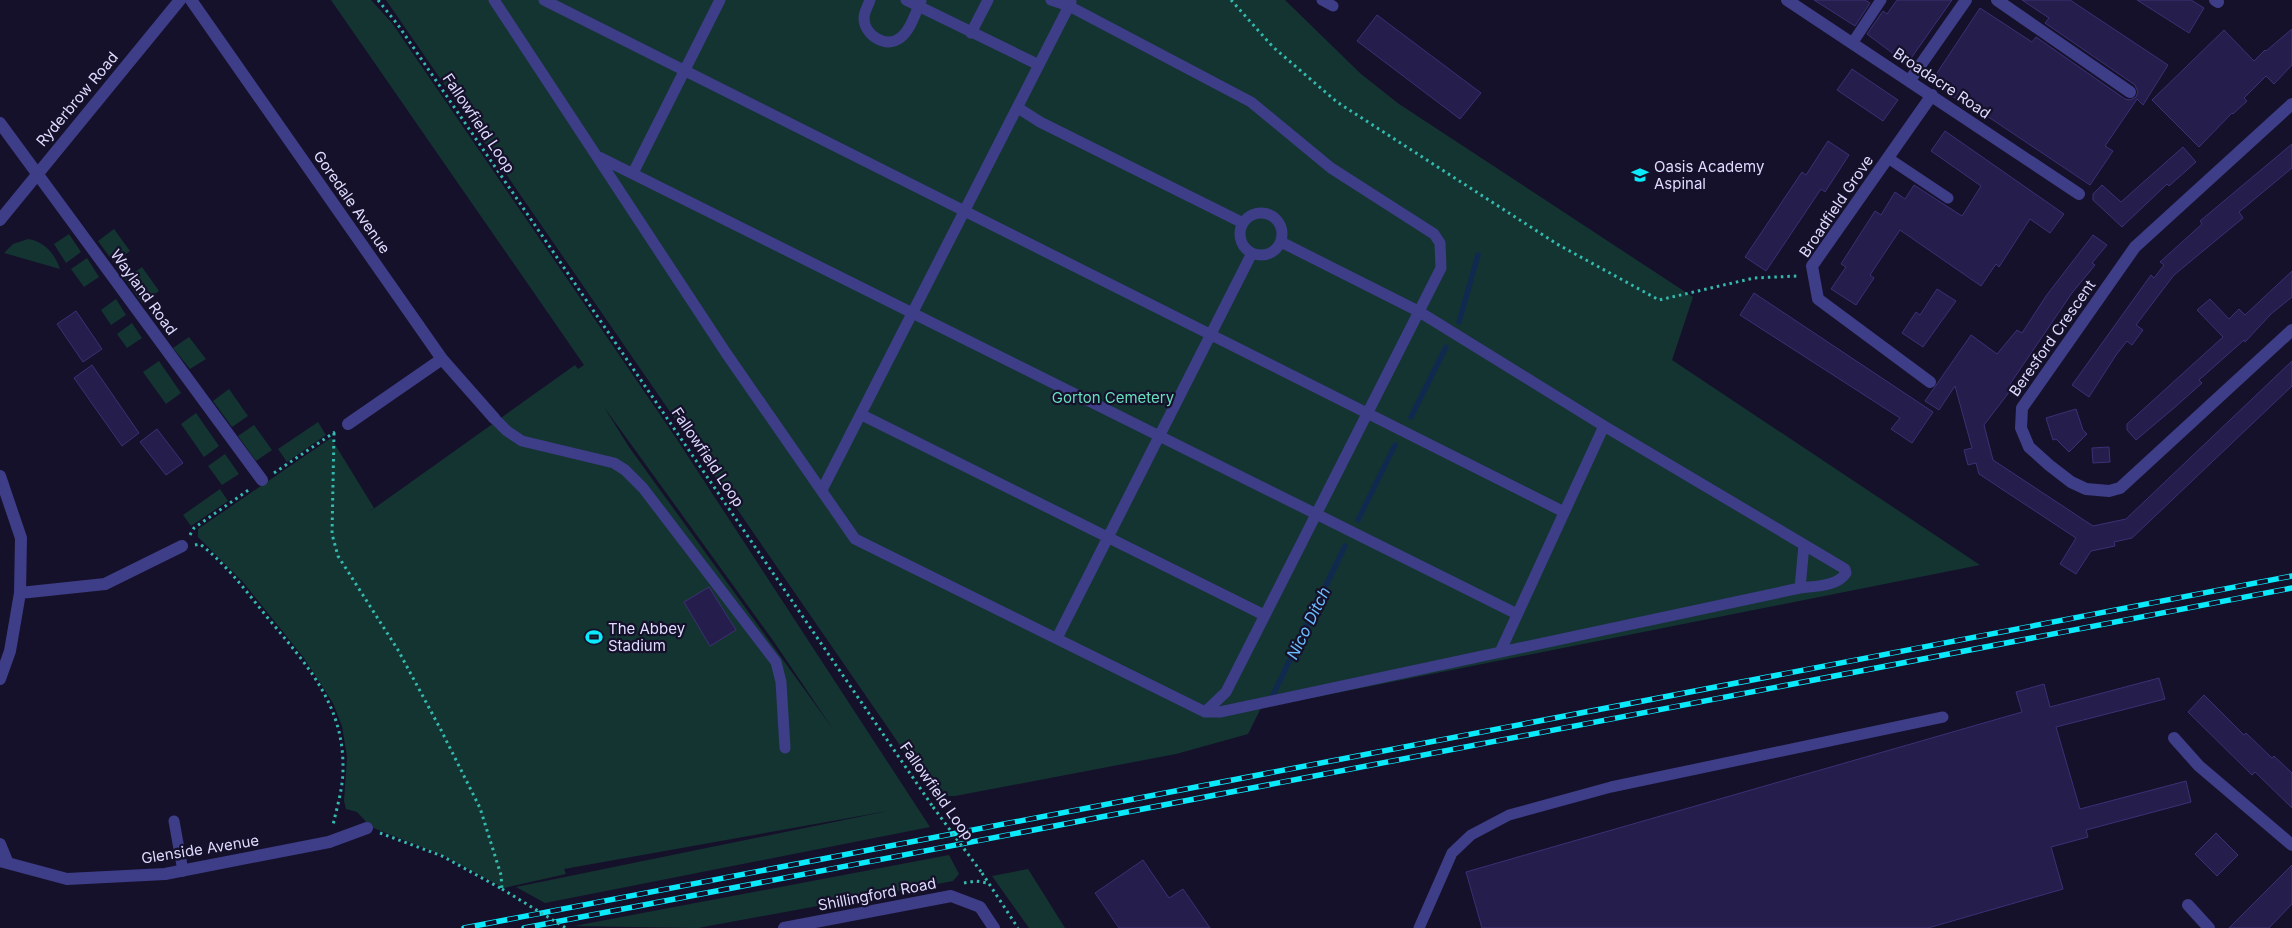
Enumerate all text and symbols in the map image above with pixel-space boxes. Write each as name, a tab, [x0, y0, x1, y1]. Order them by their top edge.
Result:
street label: Broadacre Road	[1890, 43, 1994, 123]
street label: Ryderbrow Road	[32, 48, 122, 150]
street label: Fallowfield Loop	[439, 70, 519, 176]
street label: Goredale Avenue	[309, 147, 395, 257]
street label: Broadfield Grove	[1795, 151, 1877, 261]
place label: Oasis Academy Aspinal	[1654, 157, 1765, 193]
school or university icon: Oasis Academy Aspinal	[1630, 165, 1650, 185]
street label: Wayland Road	[107, 245, 181, 339]
street label: Beresford Crescent	[2005, 276, 2099, 400]
park label: Gorton Cemetery	[1052, 388, 1175, 407]
street label: Fallowfield Loop	[668, 404, 748, 510]
water label: Nico Ditch	[1282, 583, 1334, 663]
place label: The Abbey Stadium	[608, 619, 686, 655]
sports icon: The Abbey Stadium	[584, 627, 604, 647]
street label: Fallowfield Loop	[896, 738, 978, 844]
street label: Glenside Avenue	[140, 830, 260, 868]
street label: Shillingford Road	[816, 873, 938, 915]

